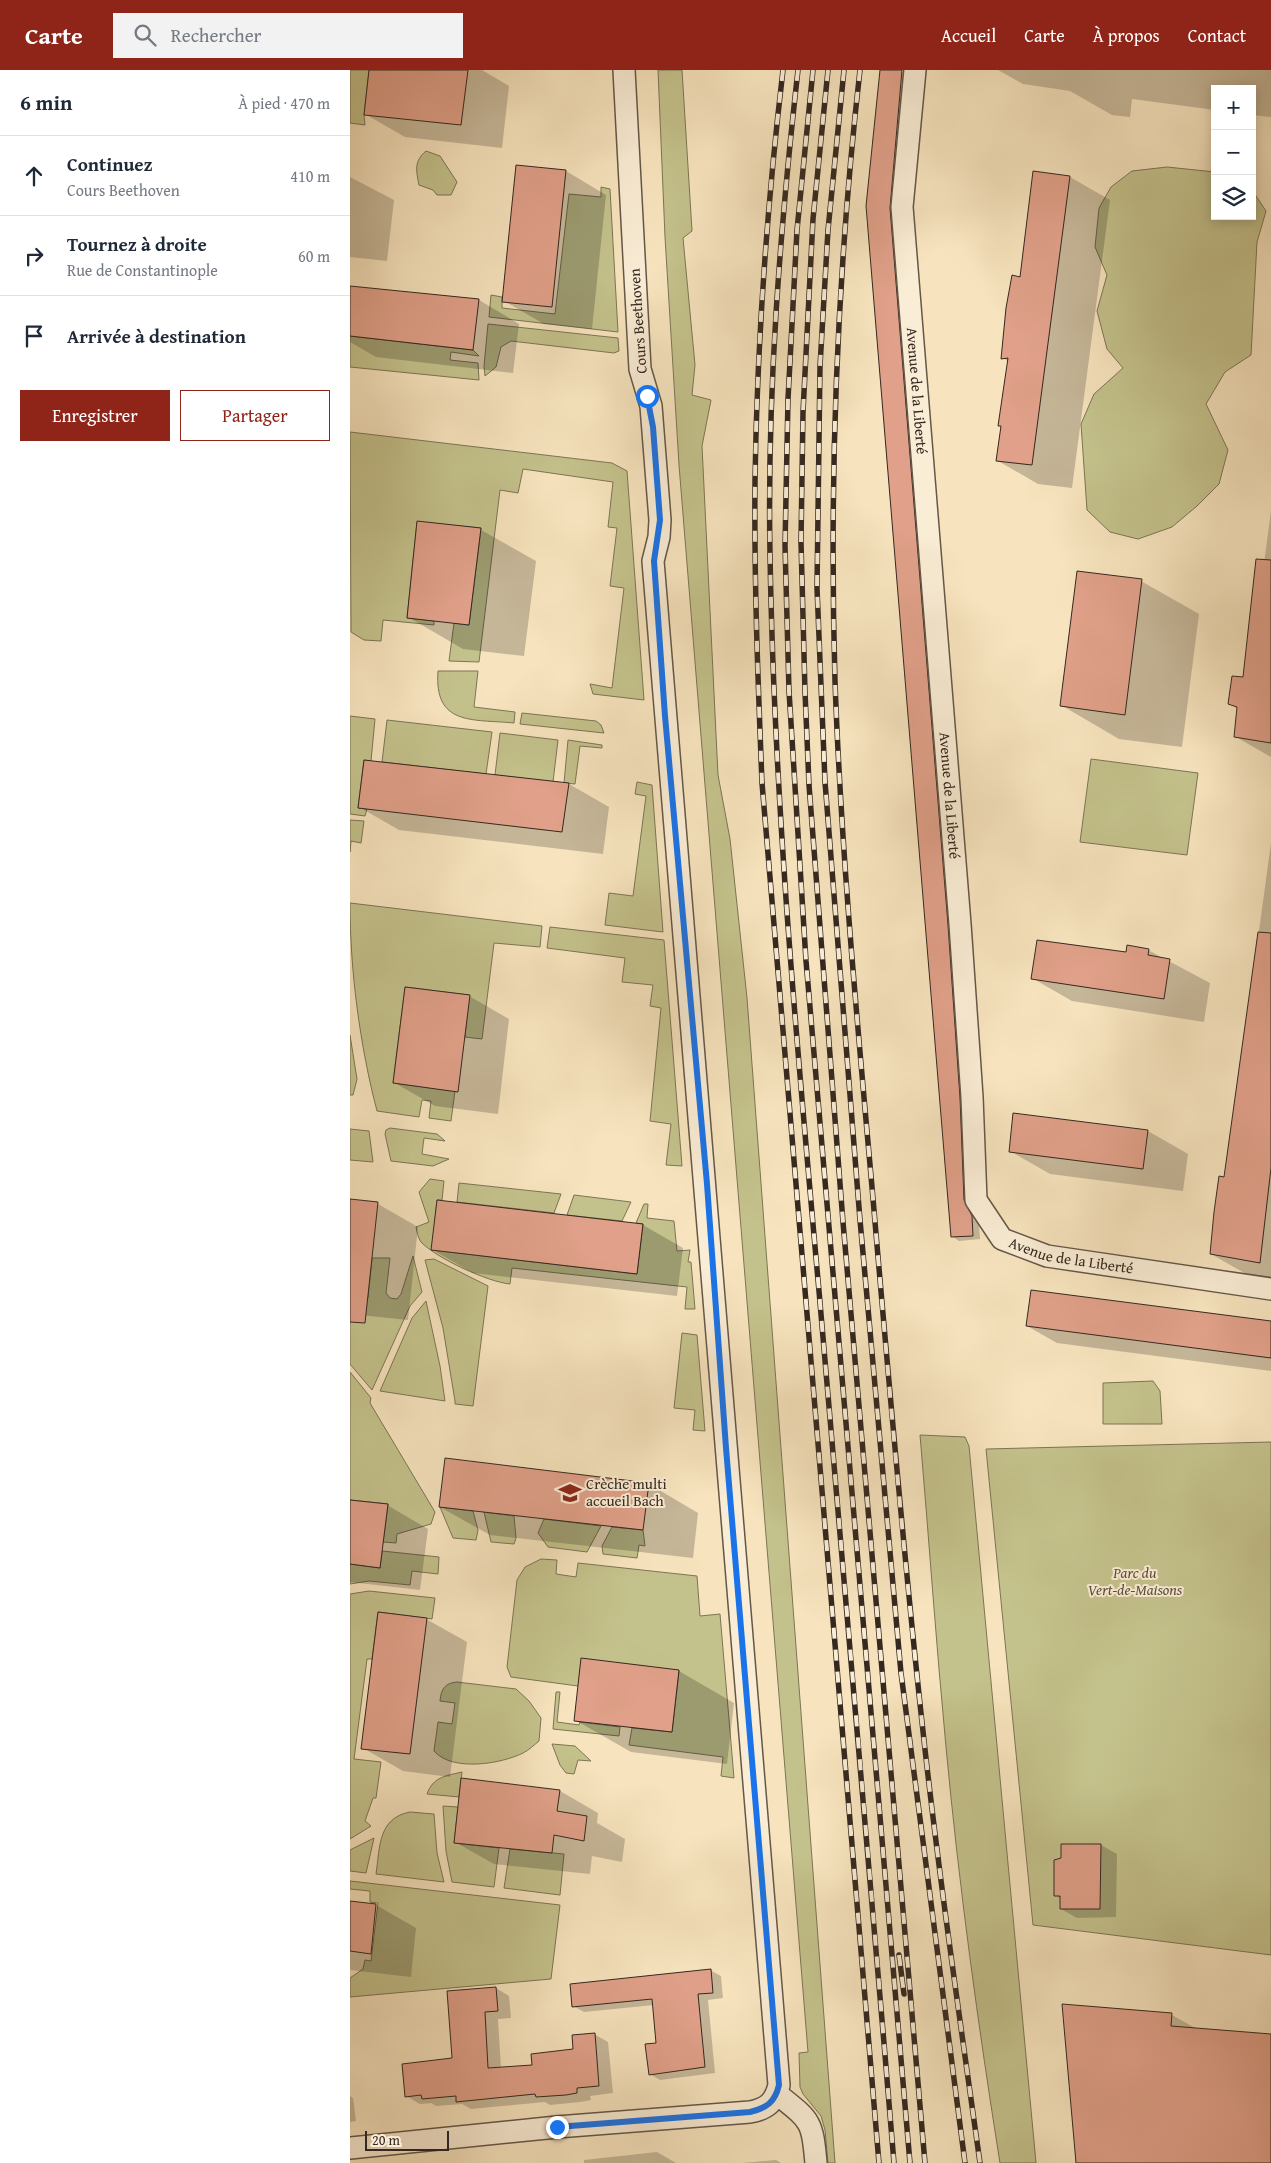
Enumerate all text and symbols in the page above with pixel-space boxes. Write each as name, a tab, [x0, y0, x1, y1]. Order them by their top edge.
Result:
search box	[113, 13, 463, 58]
text: Carte	[25, 18, 83, 53]
icon: search	[131, 21, 159, 49]
text: Rechercher	[171, 21, 261, 49]
text: Accueil	[941, 22, 996, 49]
text: Carte	[1024, 22, 1065, 49]
text: À propos	[1093, 22, 1160, 49]
text: Contact	[1188, 22, 1246, 49]
map controls	[1211, 85, 1256, 220]
button: +	[1211, 85, 1256, 130]
text: 6 min	[20, 87, 72, 118]
text: À pied · 470 m	[238, 91, 330, 115]
button: −	[1211, 130, 1256, 175]
text: Continuez	[67, 150, 153, 178]
icon: ahead	[20, 162, 48, 190]
text: 410 m	[290, 164, 330, 188]
button: layers	[1211, 175, 1256, 220]
text: Cours Beethoven	[67, 178, 180, 202]
text: Tournez à droite	[67, 230, 207, 258]
icon: right	[20, 242, 48, 270]
text: 60 m	[298, 244, 330, 268]
text: Rue de Constantinople	[67, 258, 218, 282]
street label: Cours Beethoven	[623, 267, 652, 374]
icon: arrive	[20, 322, 48, 350]
text: Arrivée à destination	[67, 322, 246, 350]
street label: Avenue de la Liberté	[902, 326, 933, 455]
route start	[636, 385, 659, 408]
button: Enregistrer	[20, 390, 170, 441]
button: Partager	[180, 390, 330, 441]
street label: Avenue de la Liberté	[935, 731, 966, 860]
street label: Avenue de la Liberté	[1006, 1232, 1135, 1279]
place label: Crèche multi accueil Bach	[586, 1473, 667, 1511]
school or university icon: Crèche multi accueil Bach	[557, 1480, 583, 1506]
park label: Parc du Vert-de-Maisons	[1088, 1562, 1183, 1600]
route end	[546, 2116, 569, 2139]
scale bar	[365, 2128, 449, 2151]
text: 20 m	[372, 2130, 400, 2150]

